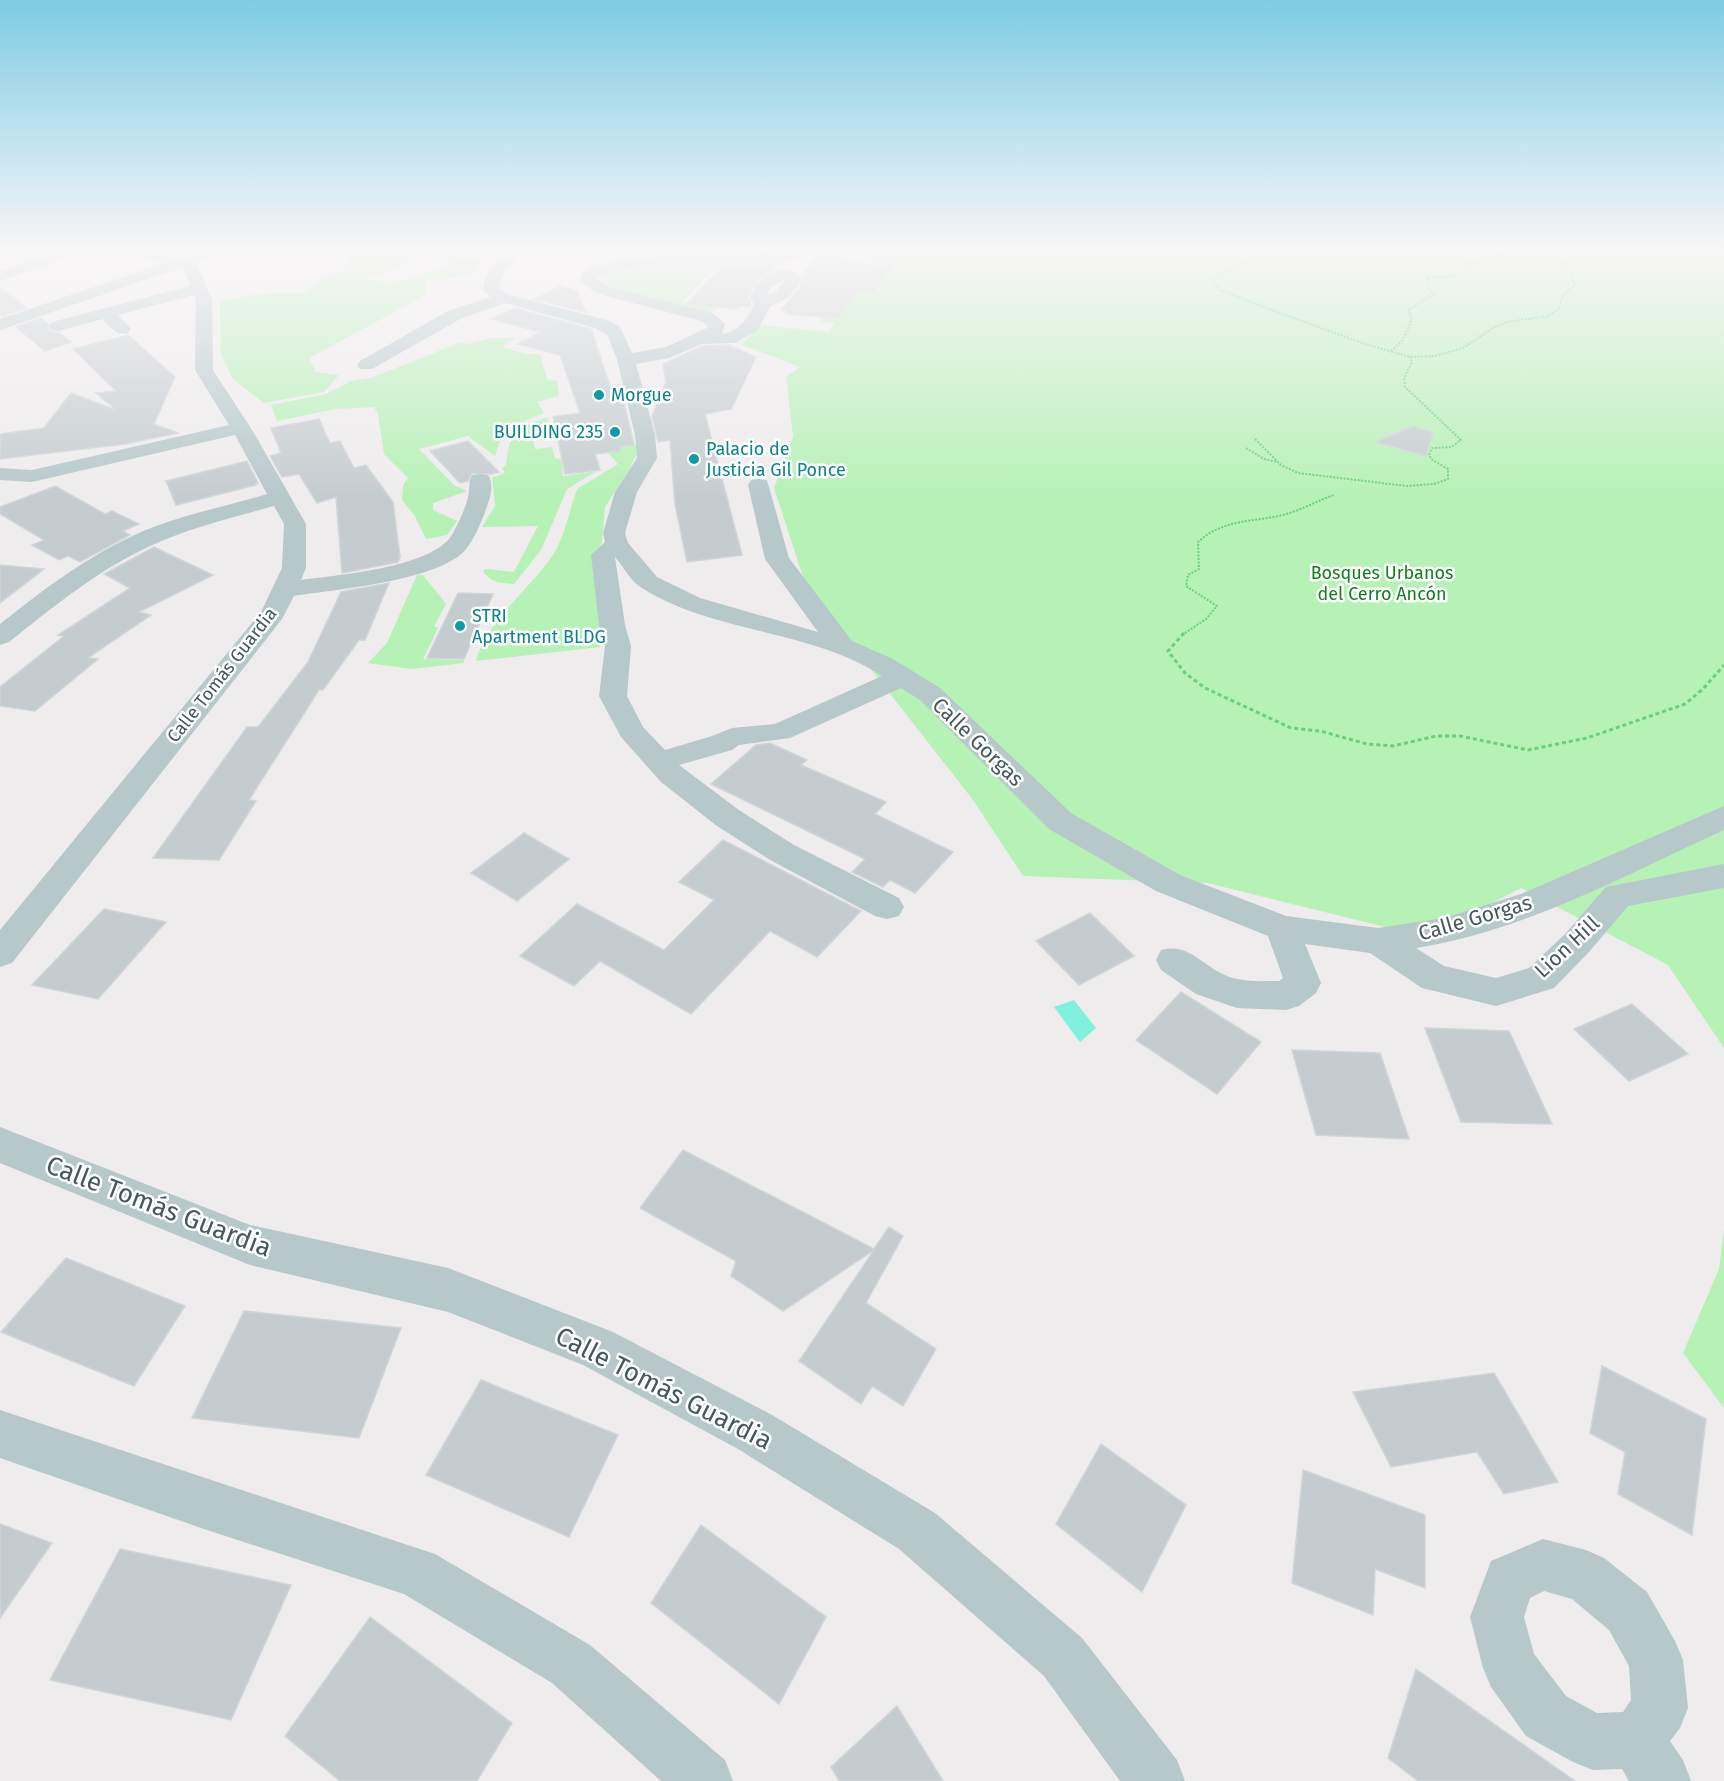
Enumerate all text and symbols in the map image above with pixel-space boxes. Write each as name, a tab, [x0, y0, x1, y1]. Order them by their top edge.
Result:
place label: Morgue	[611, 384, 672, 406]
marker: Morgue	[592, 388, 606, 402]
place label: BUILDING 235	[494, 421, 603, 443]
marker: BUILDING 235	[608, 425, 622, 439]
place label: Palacio de Justicia Gil Ponce	[706, 438, 846, 481]
marker: Palacio de Justicia Gil Ponce	[687, 452, 701, 466]
park label: Bosques Urbanos del Cerro Ancón	[1311, 562, 1453, 605]
street label: Calle Tomás Guardia	[162, 603, 282, 747]
place label: STRI Apartment BLDG	[472, 605, 606, 648]
marker: STRI Apartment BLDG	[453, 619, 467, 633]
street label: Calle Gorgas	[927, 692, 1029, 792]
street label: Calle Gorgas	[1415, 889, 1535, 947]
street label: Lion Hill	[1529, 911, 1605, 983]
street label: Calle Tomás Guardia	[42, 1149, 276, 1264]
street label: Calle Tomás Guardia	[550, 1320, 777, 1456]

